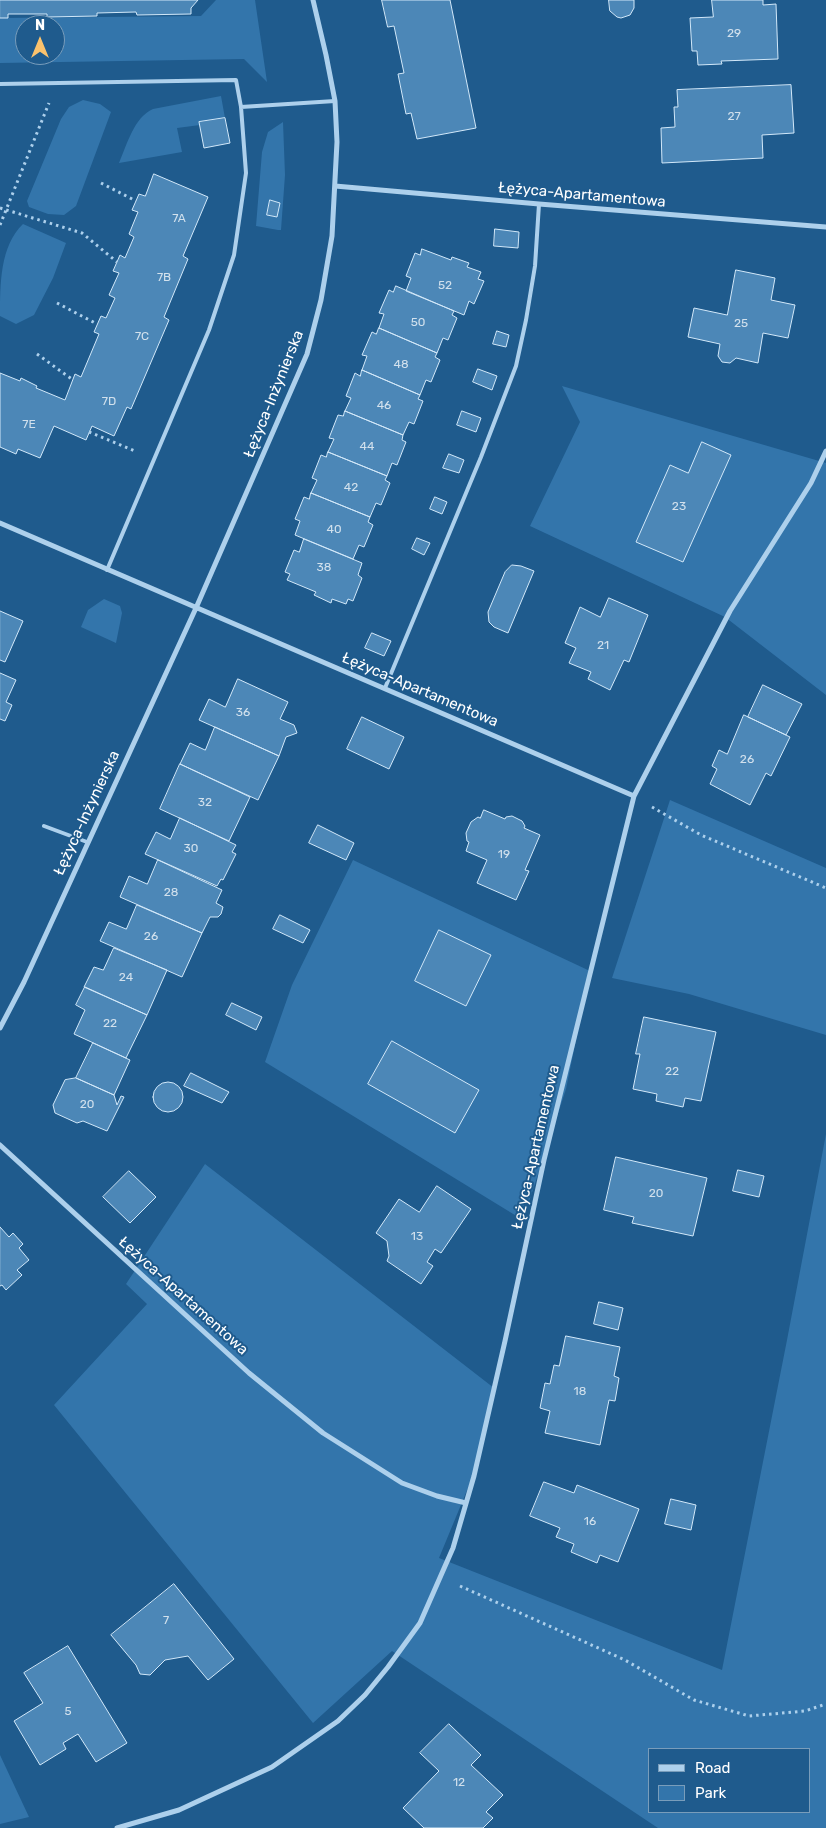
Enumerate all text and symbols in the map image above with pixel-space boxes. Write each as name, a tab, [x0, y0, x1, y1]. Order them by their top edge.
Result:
north arrow	[15, 15, 65, 65]
text: N	[35, 17, 45, 34]
house number: 29	[727, 27, 741, 41]
house number: 27	[727, 110, 741, 124]
street label: Łężyca-Apartamentowa	[497, 179, 667, 211]
house number: 7A	[172, 212, 186, 226]
house number: 7B	[157, 271, 171, 285]
house number: 52	[438, 279, 452, 293]
house number: 50	[411, 316, 425, 330]
house number: 25	[734, 317, 748, 331]
street label: Łężyca-Inżynierska	[240, 328, 308, 460]
house number: 7C	[135, 330, 149, 344]
house number: 48	[393, 358, 409, 372]
house number: 7D	[102, 395, 116, 409]
house number: 46	[377, 399, 391, 413]
house number: 7E	[22, 418, 36, 432]
house number: 44	[360, 440, 374, 454]
house number: 42	[344, 481, 358, 495]
house number: 23	[672, 500, 686, 514]
house number: 40	[326, 523, 342, 537]
house number: 38	[317, 561, 331, 575]
house number: 21	[597, 639, 609, 653]
street label: Łężyca-Apartamentowa	[339, 649, 501, 731]
house number: 36	[236, 706, 250, 720]
street label: Łężyca-Inżynierska	[50, 748, 124, 878]
house number: 26	[740, 753, 754, 767]
house number: 32	[198, 796, 212, 810]
house number: 30	[184, 842, 198, 856]
house number: 19	[498, 848, 510, 862]
house number: 28	[164, 886, 178, 900]
house number: 26	[144, 930, 158, 944]
house number: 24	[119, 971, 133, 985]
house number: 22	[103, 1017, 117, 1031]
street label: Łężyca-Apartamentowa	[508, 1063, 564, 1231]
house number: 22	[665, 1065, 679, 1079]
house number: 20	[80, 1098, 94, 1112]
house number: 20	[649, 1187, 663, 1201]
house number: 13	[411, 1230, 423, 1244]
street label: Łężyca-Apartamentowa	[115, 1233, 251, 1359]
house number: 18	[574, 1385, 586, 1399]
house number: 16	[584, 1515, 596, 1529]
house number: 7	[163, 1614, 169, 1628]
house number: 5	[64, 1705, 72, 1719]
legend	[648, 1748, 811, 1813]
text: Road	[695, 1759, 731, 1777]
house number: 12	[453, 1776, 465, 1790]
text: Park	[695, 1784, 726, 1802]

